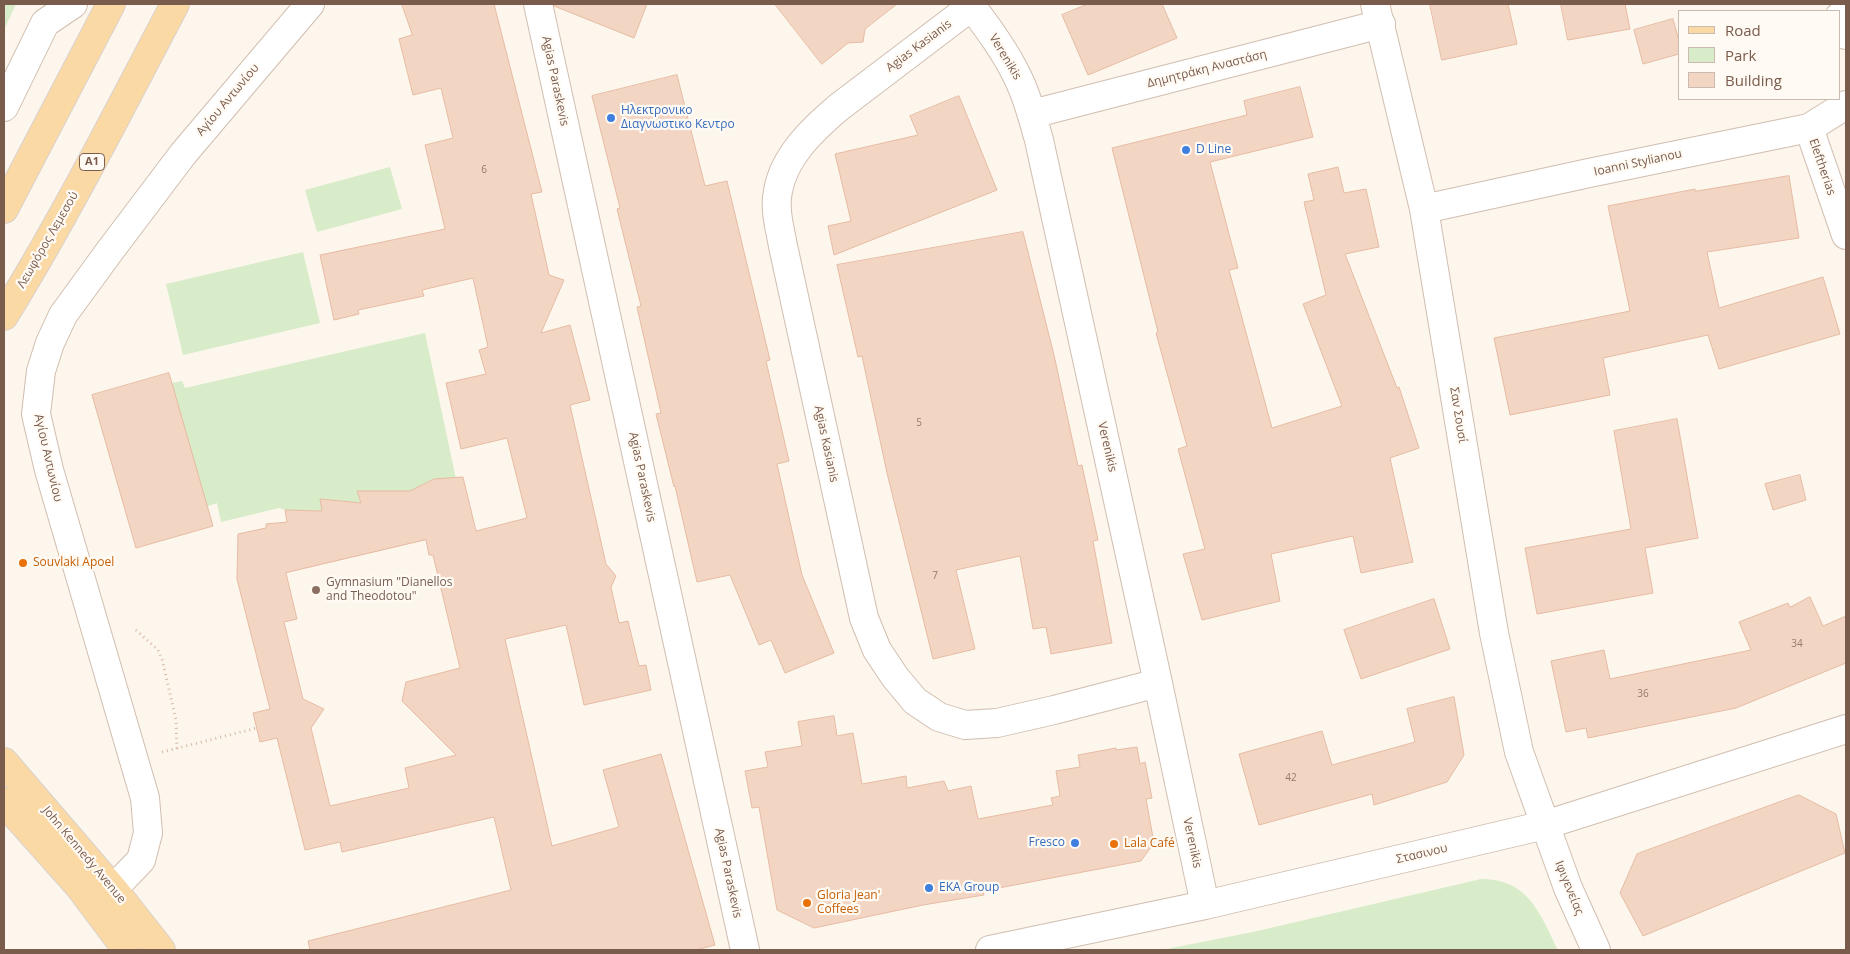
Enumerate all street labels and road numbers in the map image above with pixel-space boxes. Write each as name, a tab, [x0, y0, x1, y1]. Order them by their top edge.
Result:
street label: Agias Kasianis	[883, 17, 955, 75]
street label: Verenikis	[986, 31, 1024, 83]
street label: Agias Paraskevis	[538, 35, 572, 127]
street label: Δημητράκη Αναστάση	[1146, 47, 1268, 91]
street label: Αγίου Αντωνίου	[194, 61, 262, 139]
street label: Eleftherias	[1806, 137, 1838, 197]
street label: Ioanni Stylianou	[1593, 147, 1683, 179]
road number: A1	[80, 154, 104, 170]
street label: Λεωφόρος Λεμεσού	[14, 189, 82, 291]
street label: Σαν Σουσί	[1446, 386, 1470, 444]
street label: Agias Kasianis	[811, 404, 841, 484]
street label: Αγίου Αντωνίου	[31, 413, 65, 503]
street label: Verenikis	[1094, 421, 1120, 473]
street label: Agias Paraskevis	[625, 431, 659, 523]
street label: John Kennedy Avenue	[39, 804, 129, 906]
street label: Verenikis	[1180, 817, 1204, 869]
street label: Agias Paraskevis	[711, 827, 745, 919]
street label: Στασινου	[1395, 841, 1449, 867]
street label: Ιφιγενείας	[1552, 859, 1586, 917]

